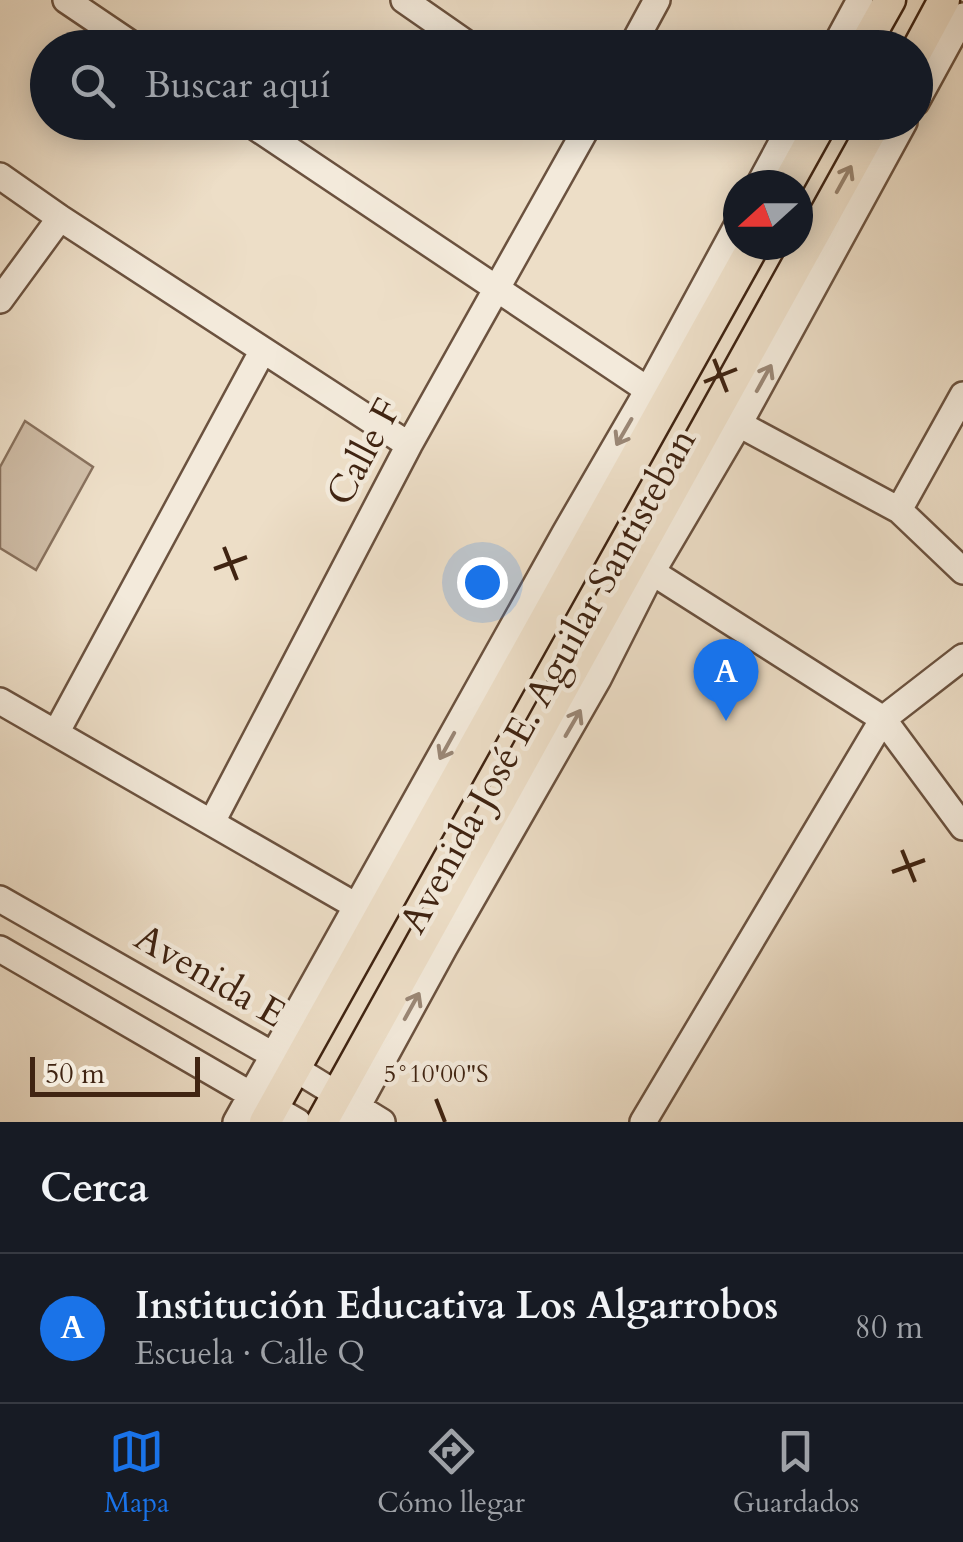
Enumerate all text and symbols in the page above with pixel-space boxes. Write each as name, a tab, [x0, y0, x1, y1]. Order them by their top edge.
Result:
search box	[30, 30, 933, 140]
icon: search	[65, 58, 120, 113]
text: Buscar aquí	[145, 59, 331, 111]
one-way arrow	[835, 165, 855, 195]
north arrow	[723, 170, 813, 260]
one-way arrow	[755, 364, 775, 393]
street label: Calle F	[314, 389, 414, 515]
one-way arrow	[613, 417, 633, 447]
street label: Avenida José E. Aguilar Santisteban	[387, 419, 709, 943]
your location	[457, 557, 508, 608]
pin: A	[694, 638, 758, 721]
one-way arrow	[563, 709, 583, 738]
one-way arrow	[437, 731, 457, 760]
street label: Avenida E	[125, 912, 295, 1040]
one-way arrow	[403, 991, 423, 1021]
scale bar	[30, 1052, 200, 1096]
text: 50 m	[45, 1055, 105, 1093]
text: 5°10'00"S	[383, 1057, 489, 1091]
text: Cerca	[40, 1159, 149, 1216]
text: Institución Educativa Los Algarrobos	[135, 1280, 778, 1332]
text: A	[60, 1306, 85, 1350]
text: 80 m	[855, 1306, 923, 1350]
text: Escuela · Calle Q	[135, 1332, 365, 1376]
tab: Mapa	[104, 1424, 169, 1522]
tab: Cómo llegar	[377, 1424, 525, 1522]
tab: Guardados	[733, 1424, 859, 1522]

